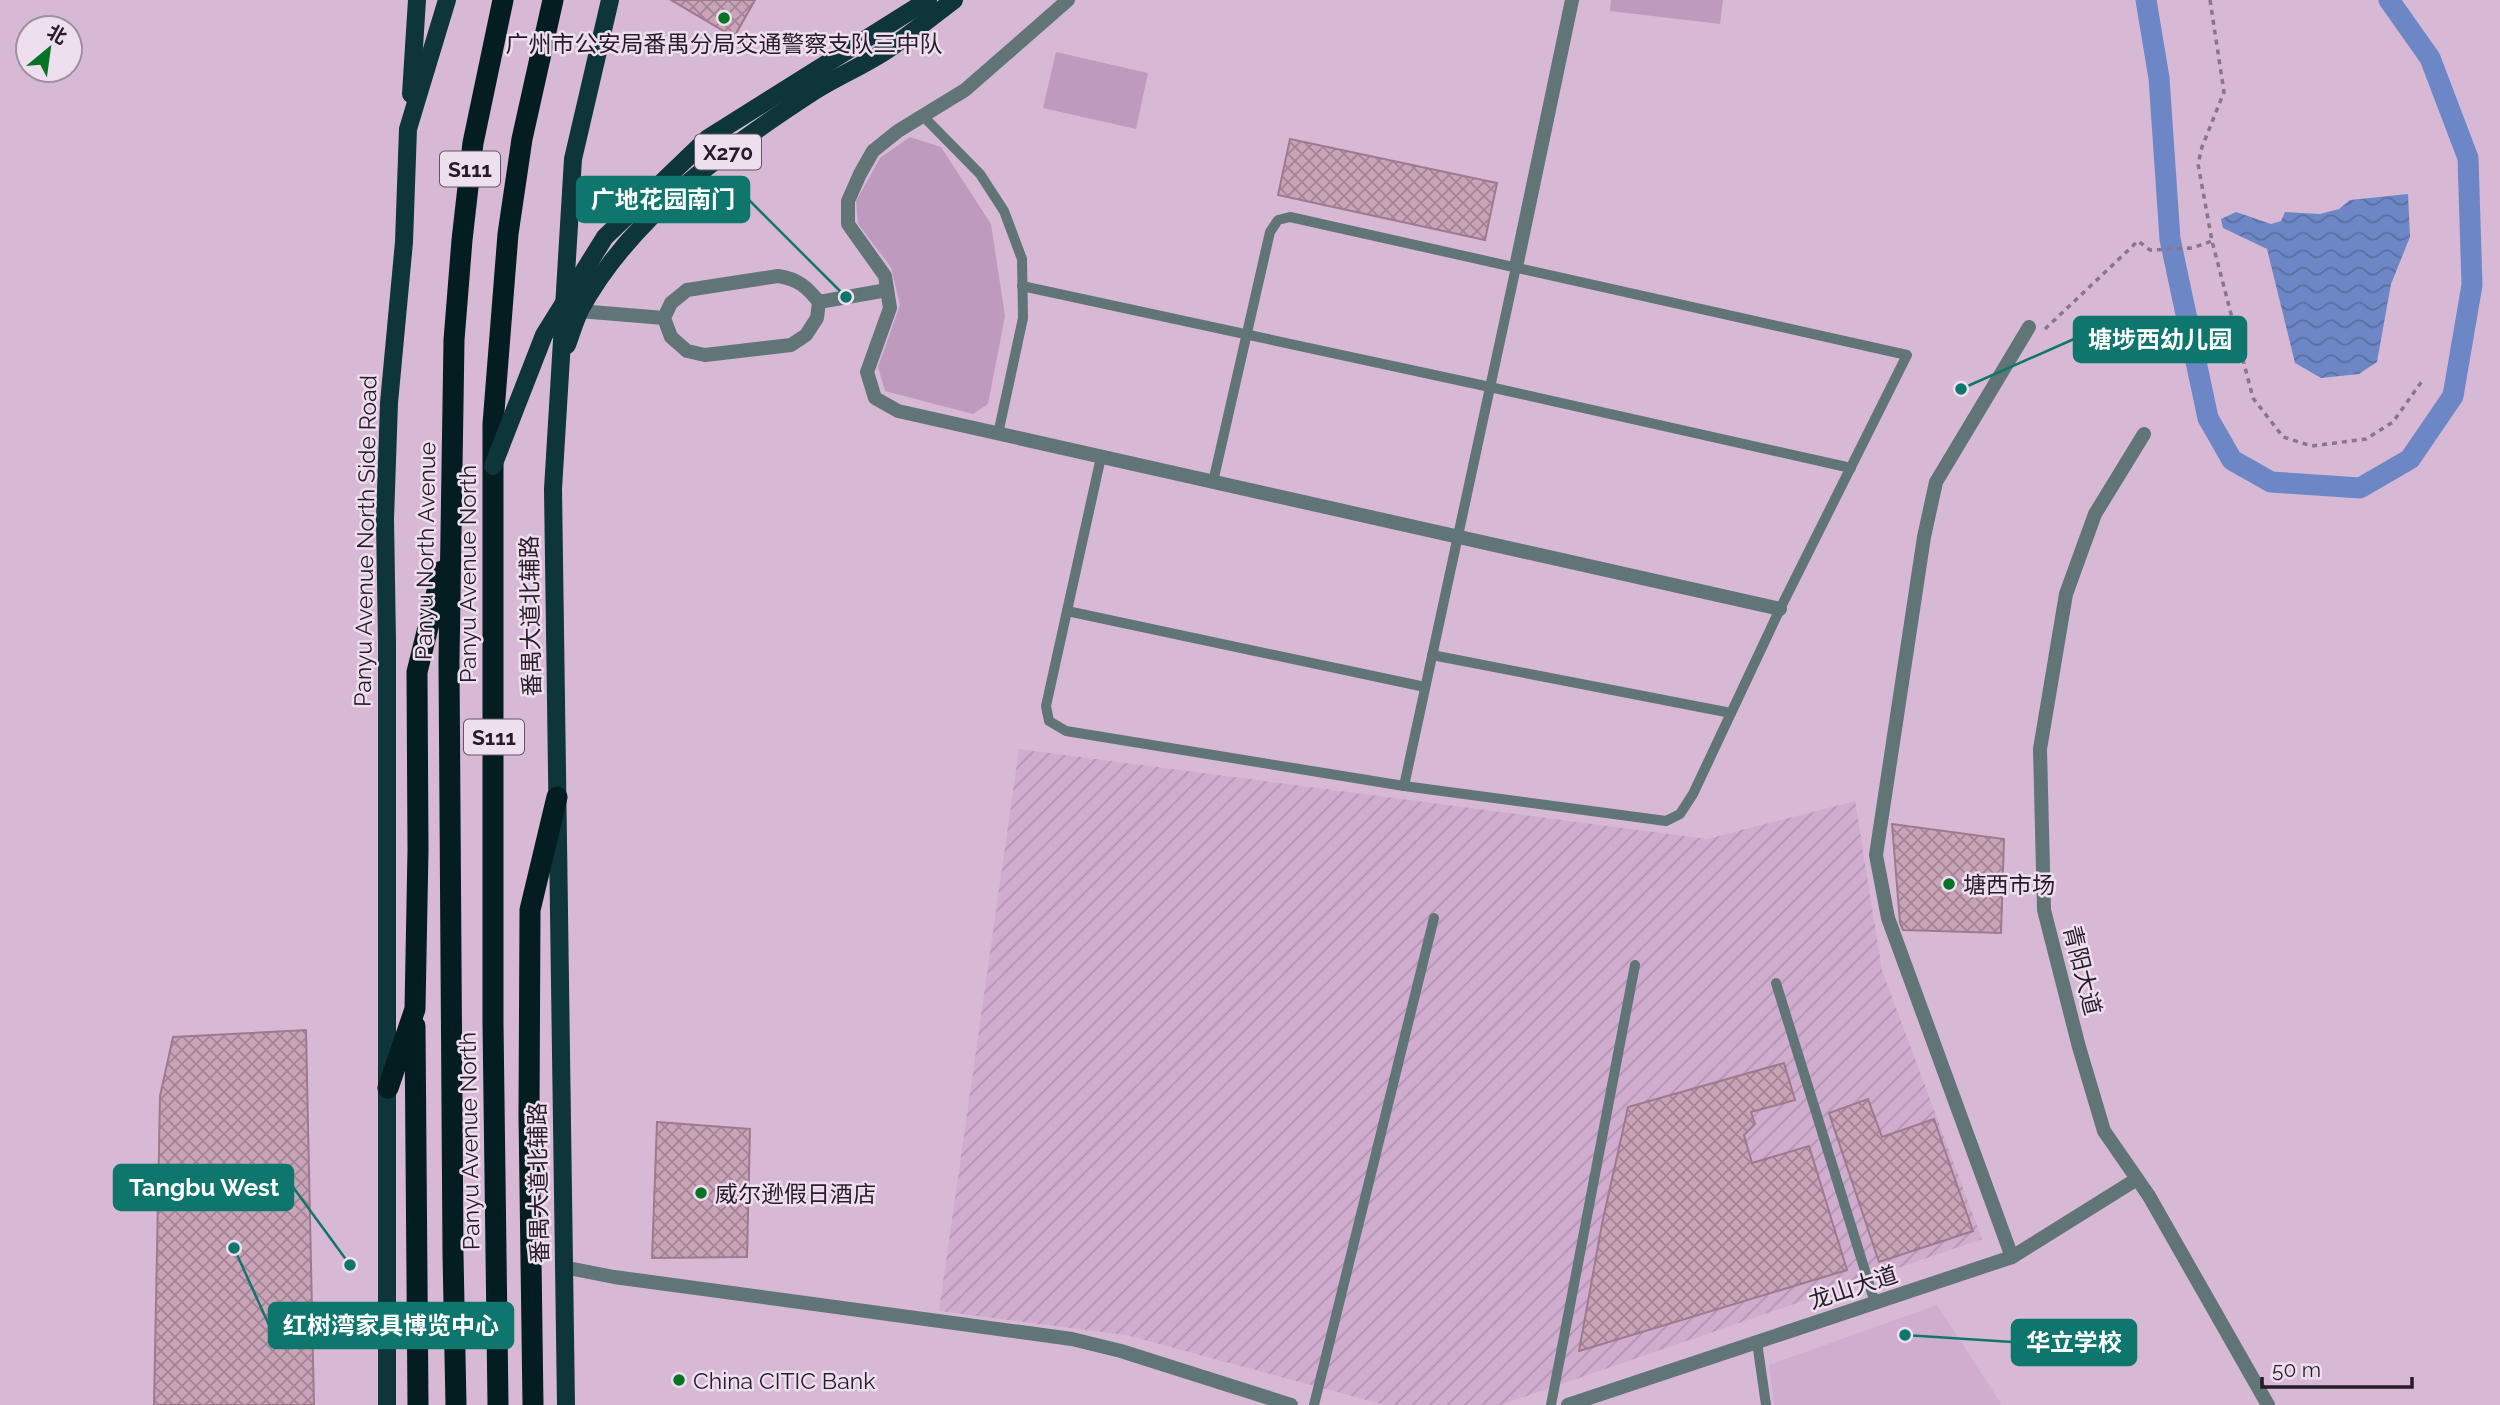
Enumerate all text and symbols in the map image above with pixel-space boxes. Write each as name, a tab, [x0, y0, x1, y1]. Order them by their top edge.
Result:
marker: 广州市公安局番禺分局交通警察支队三中队	[716, 10, 732, 26]
north arrow	[14, 14, 84, 84]
text: 北	[44, 20, 71, 48]
place label: 广州市公安局番禺分局交通警察支队三中队	[506, 30, 943, 57]
road number: X270	[695, 134, 761, 170]
road number: S111	[440, 152, 500, 186]
callout: 广地花园南门	[577, 177, 749, 222]
text: 广地花园南门	[591, 185, 735, 214]
callout: 塘埗西幼儿园	[2074, 317, 2246, 362]
text: 塘埗西幼儿园	[2088, 325, 2232, 354]
street label: Panyu Avenue North Side Road	[349, 375, 381, 707]
street label: Panyu North Avenue	[410, 442, 440, 660]
street label: Panyu Avenue North	[454, 465, 481, 683]
street label: 番禺大道北辅路	[515, 535, 545, 697]
road number: S111	[464, 720, 524, 754]
place label: 塘西市场	[1963, 871, 2055, 898]
marker: 塘西市场	[1941, 876, 1957, 892]
street label: 青阳大道	[2059, 922, 2107, 1018]
street label: Panyu Avenue North	[454, 1032, 484, 1250]
street label: 番禺大道北辅路	[523, 1102, 553, 1264]
callout: Tangbu West	[114, 1165, 293, 1210]
text: Tangbu West	[129, 1173, 279, 1202]
place label: 威尔逊假日酒店	[715, 1180, 876, 1207]
marker: 威尔逊假日酒店	[693, 1185, 709, 1201]
street label: 龙山大道	[1805, 1260, 1901, 1314]
callout: 红树湾家具博览中心	[269, 1303, 513, 1348]
text: 红树湾家具博览中心	[283, 1311, 499, 1340]
callout: 华立学校	[2012, 1320, 2136, 1365]
text: 华立学校	[2026, 1328, 2122, 1357]
scale bar	[2262, 1346, 2412, 1390]
text: 50 m	[2272, 1357, 2321, 1382]
place label: China CITIC Bank	[693, 1367, 875, 1394]
marker: China CITIC Bank	[671, 1372, 687, 1388]

